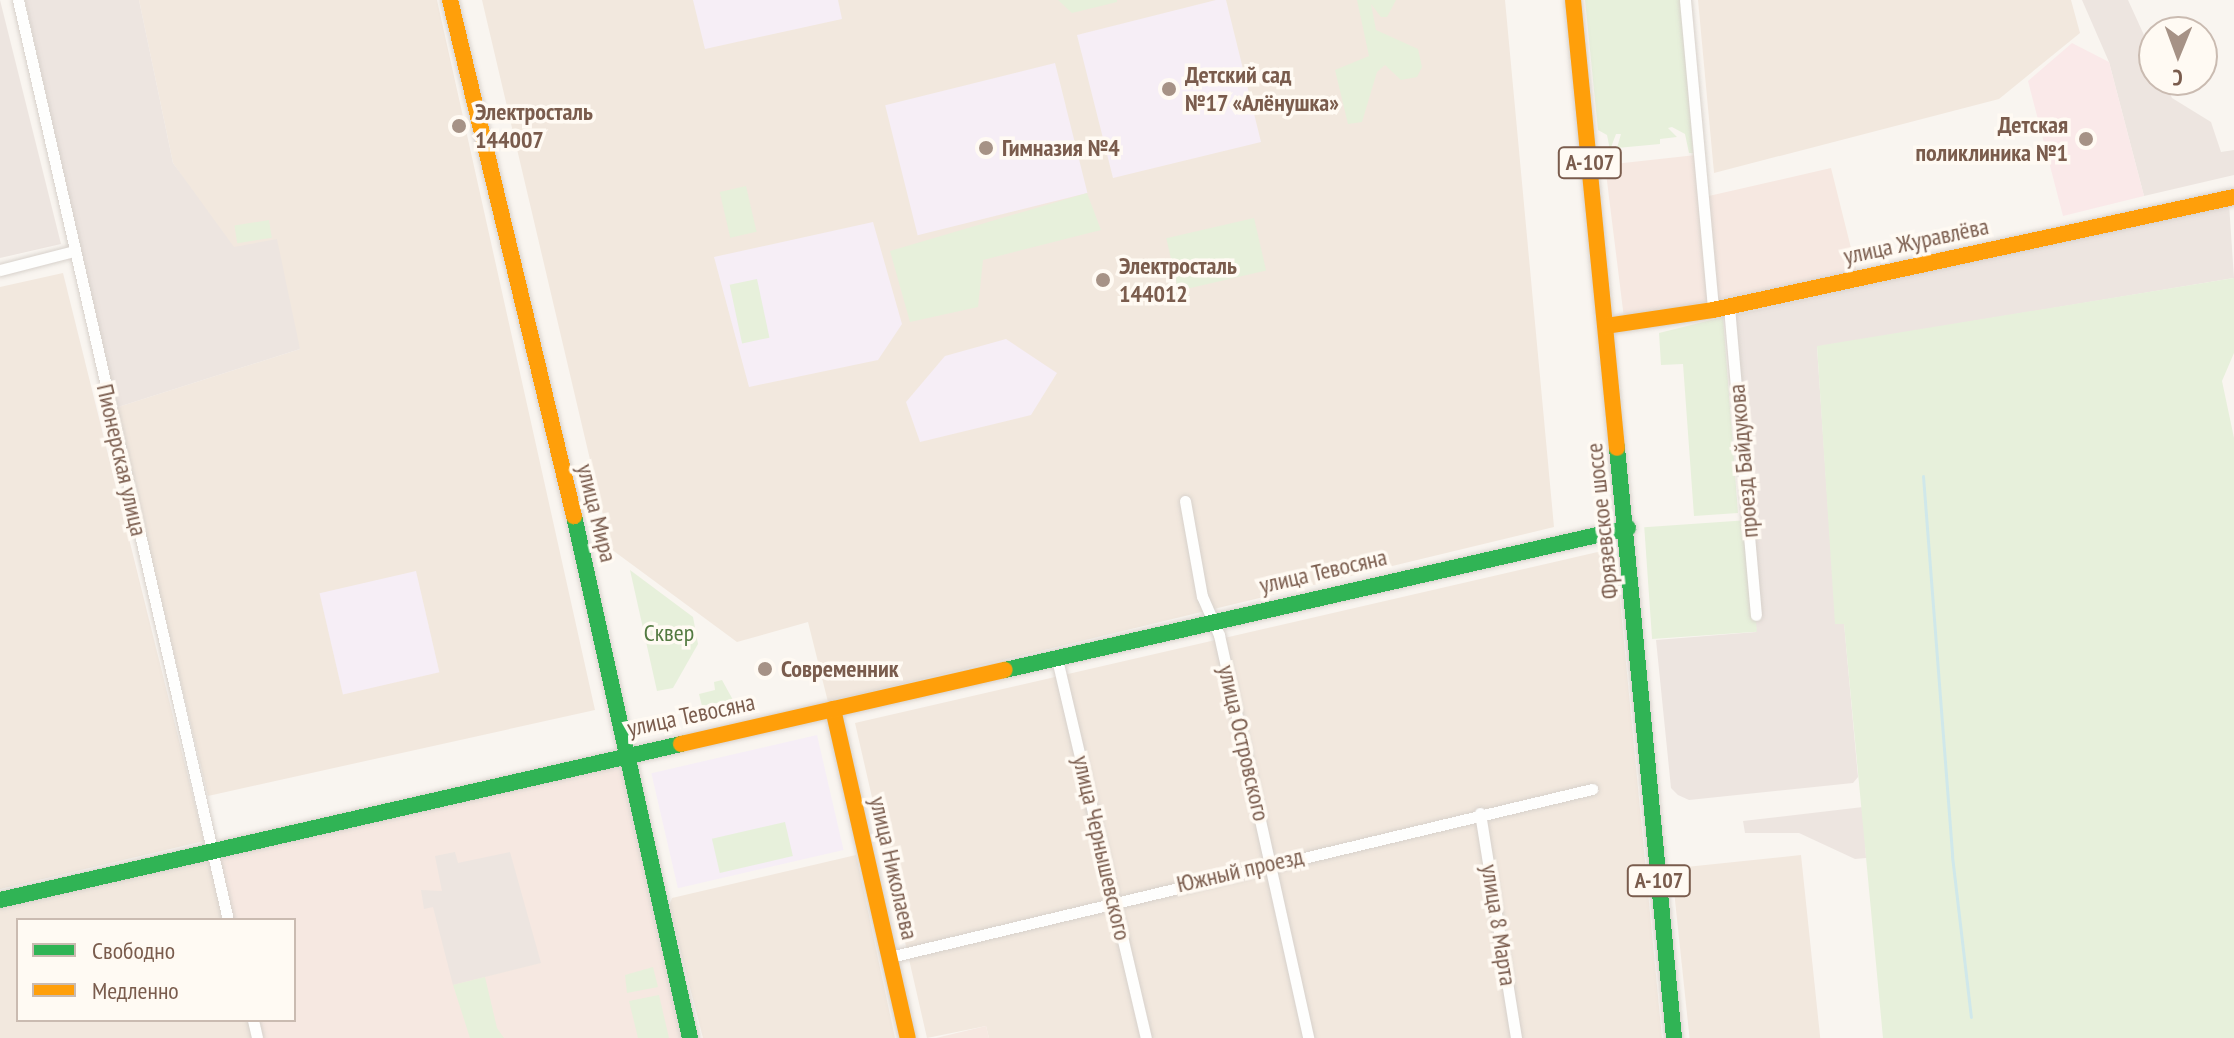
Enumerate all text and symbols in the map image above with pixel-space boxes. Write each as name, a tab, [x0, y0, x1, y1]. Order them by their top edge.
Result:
north arrow	[2138, 16, 2218, 96]
place label: Детский сад №17 «Алёнушка»	[1185, 61, 1340, 117]
text: С	[2172, 64, 2183, 92]
marker: Детский сад №17 «Алёнушка»	[1160, 80, 1178, 98]
place label: Электросталь 144007	[475, 98, 593, 154]
place label: Детская поликлиника №1	[1916, 111, 2068, 167]
marker: Электросталь 144007	[450, 117, 468, 135]
marker: Детская поликлиника №1	[2075, 128, 2097, 150]
place label: Гимназия №4	[1002, 134, 1120, 162]
marker: Гимназия №4	[977, 139, 995, 157]
road number: А-107	[1556, 145, 1624, 181]
street label: улица Журавлёва	[1841, 212, 1991, 270]
place label: Электросталь 144012	[1119, 252, 1237, 308]
marker: Электросталь 144012	[1094, 271, 1112, 289]
street label: Пионерская улица	[90, 381, 154, 539]
street label: проезд Байдукова	[1722, 383, 1764, 539]
street label: Фрязевское шоссе	[1579, 442, 1625, 600]
street label: улица Мира	[571, 461, 623, 565]
street label: улица Тевосяна	[1256, 542, 1390, 600]
park label: Сквер	[644, 619, 694, 647]
place label: Современник	[781, 655, 899, 683]
marker: Современник	[756, 660, 774, 678]
street label: улица Островского	[1212, 662, 1276, 824]
street label: улица Тевосяна	[624, 687, 758, 743]
street label: улица Чернышевского	[1067, 753, 1137, 943]
street label: улица Николаева	[864, 794, 924, 942]
street label: Южный проезд	[1174, 841, 1306, 899]
street label: улица 8 Марта	[1475, 862, 1523, 988]
road number: А-107	[1625, 863, 1693, 899]
legend	[16, 918, 296, 1022]
text: Свободно	[92, 935, 175, 966]
text: Медленно	[92, 975, 179, 1006]

